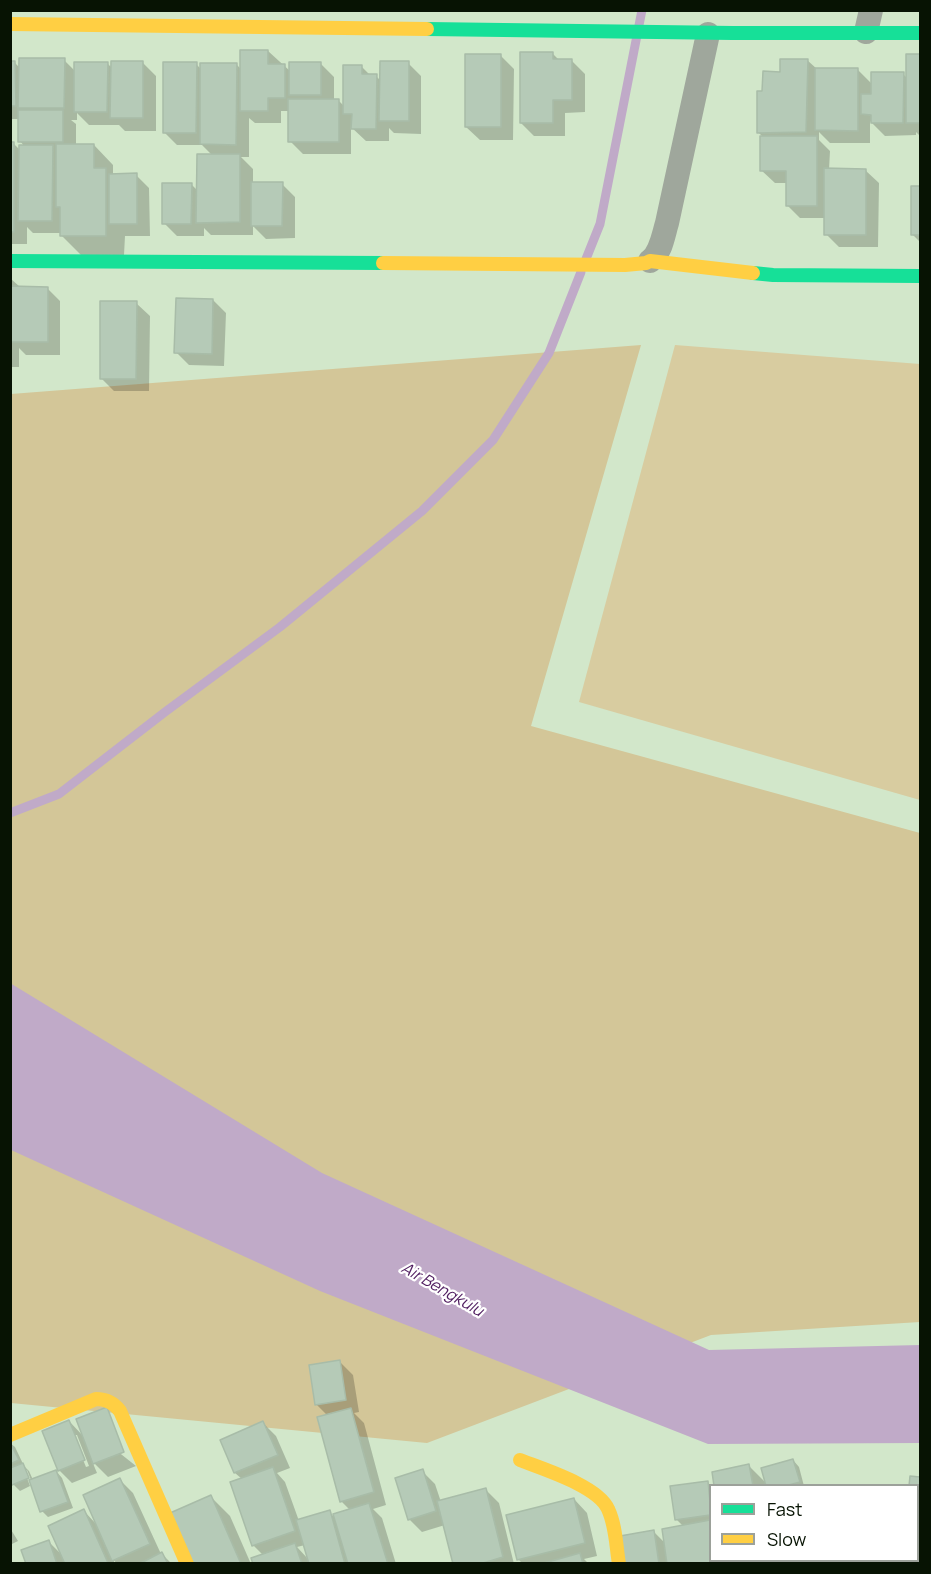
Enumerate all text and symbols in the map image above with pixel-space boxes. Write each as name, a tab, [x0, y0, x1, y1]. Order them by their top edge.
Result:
water label: Air Bengkulu	[398, 1259, 486, 1321]
legend	[709, 1484, 919, 1562]
text: Fast	[767, 1497, 802, 1521]
text: Slow	[767, 1527, 806, 1551]

